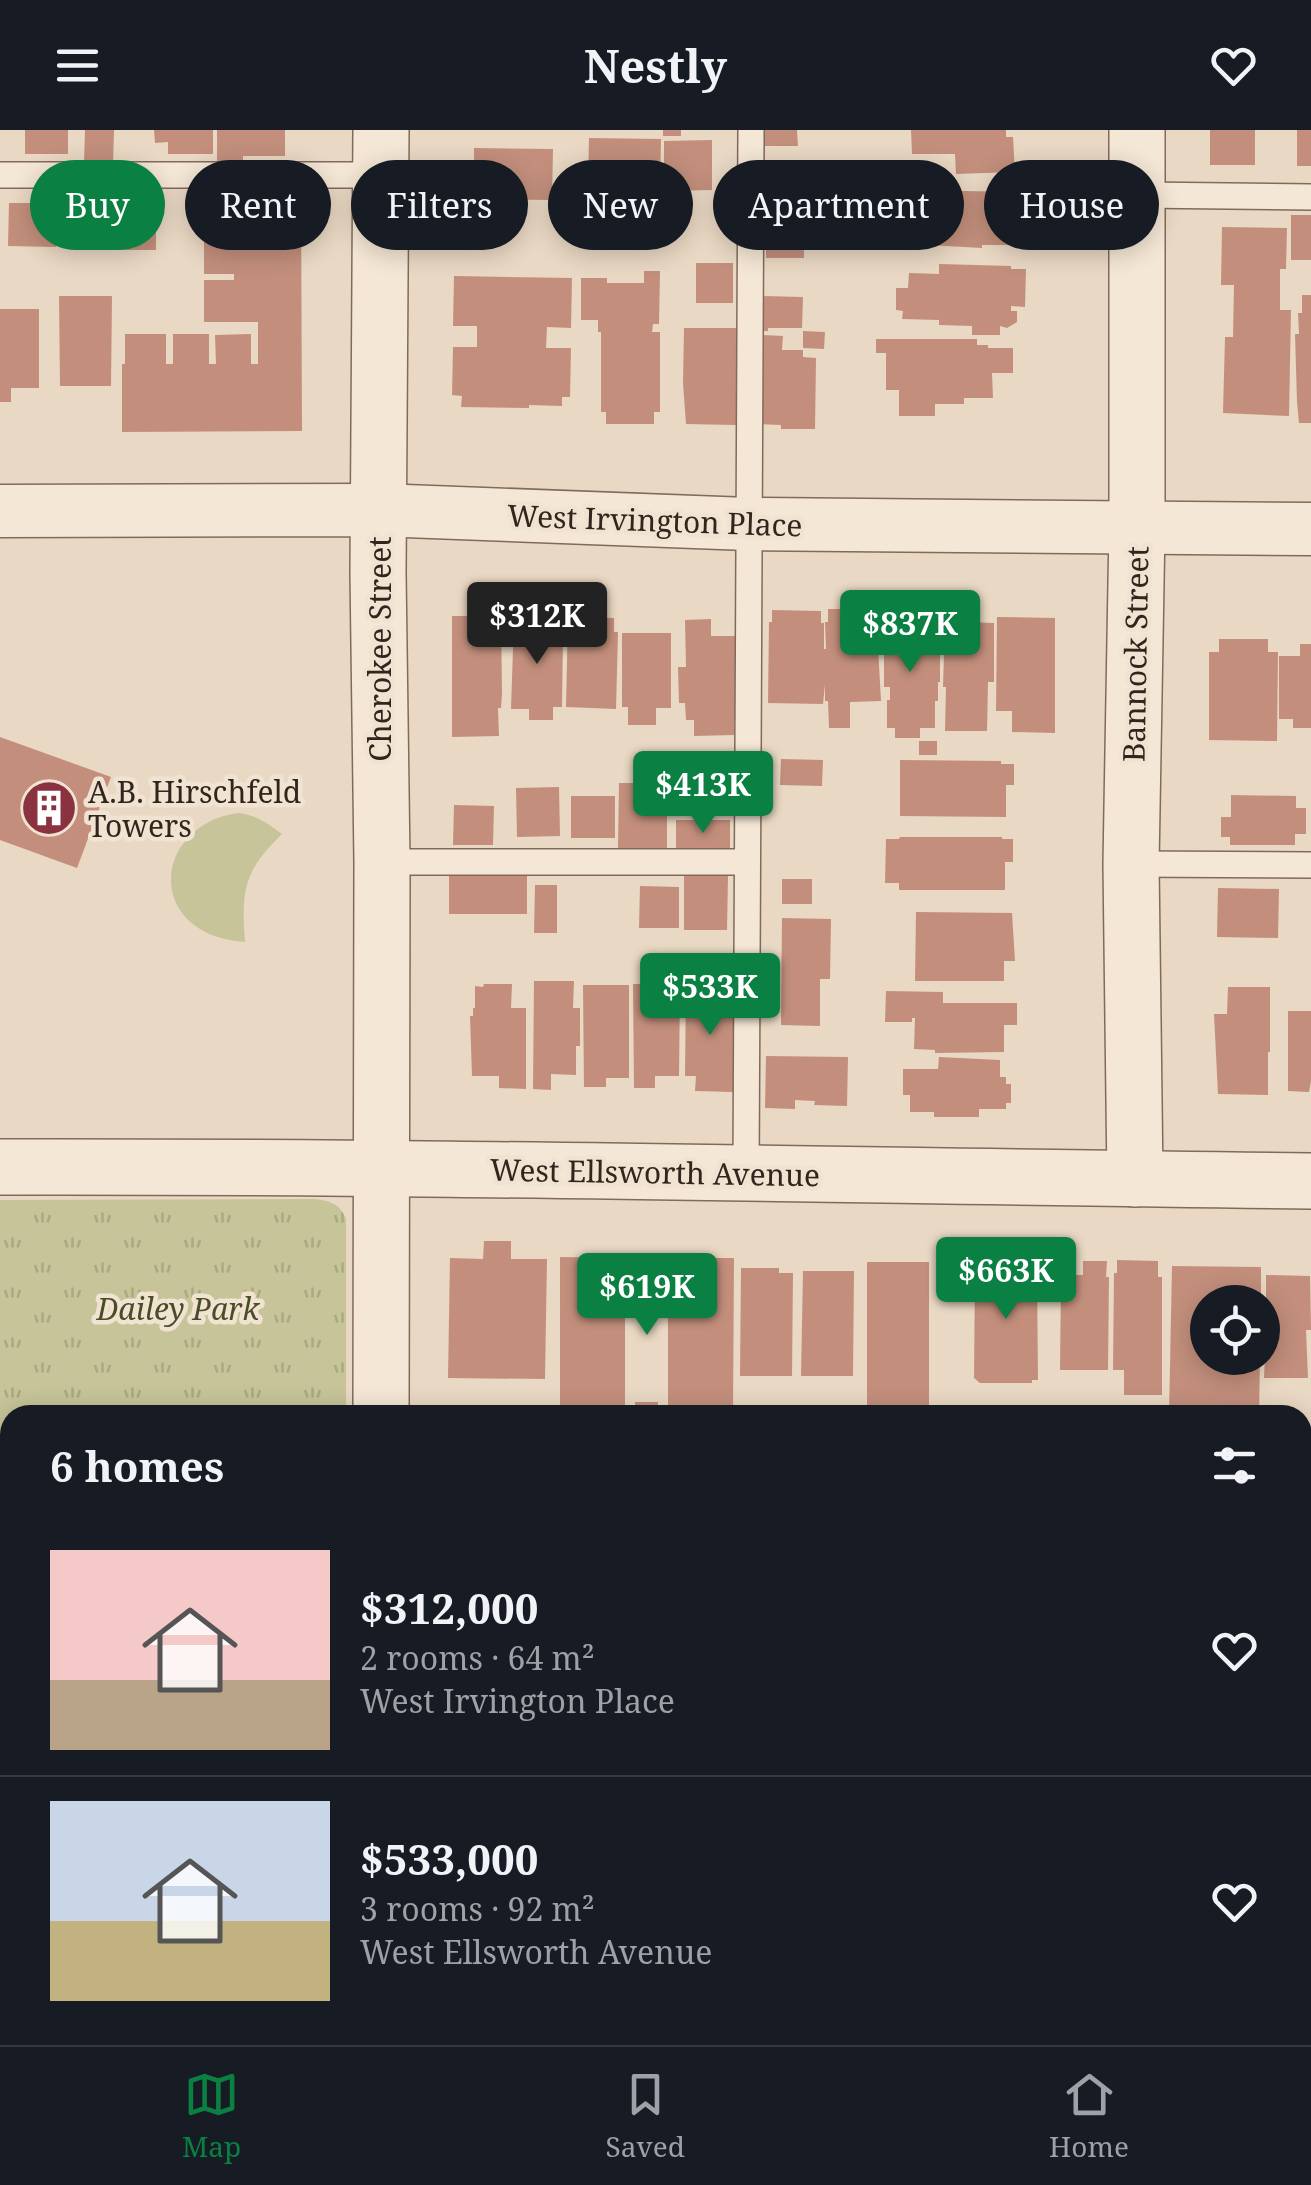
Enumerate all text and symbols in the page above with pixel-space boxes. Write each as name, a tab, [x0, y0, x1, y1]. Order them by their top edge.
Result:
text: Nestly	[584, 35, 727, 96]
icon: menu	[50, 38, 105, 93]
icon: heart	[1206, 38, 1261, 93]
chip: Buy	[30, 160, 165, 250]
chip: Rent	[185, 160, 331, 250]
chip: Filters	[351, 160, 528, 250]
chip: New	[548, 160, 693, 250]
chip: Apartment	[713, 160, 964, 250]
chip: House	[984, 160, 1159, 250]
street label: West Irvington Place	[507, 494, 803, 546]
street label: Cherokee Street	[359, 536, 400, 762]
street label: Bannock Street	[1113, 546, 1157, 762]
pin: $312K	[467, 582, 607, 667]
pin: $837K	[840, 590, 980, 675]
text: $312K	[489, 593, 585, 636]
text: $837K	[862, 601, 958, 644]
pin: $413K	[633, 751, 773, 836]
text: $413K	[655, 762, 751, 805]
place label: A.B. Hirschfeld Towers	[88, 771, 301, 846]
building icon: A.B. Hirschfeld Towers	[19, 778, 79, 838]
pin: $533K	[640, 953, 780, 1038]
text: $533K	[662, 964, 758, 1007]
street label: West Ellsworth Avenue	[490, 1149, 820, 1195]
pin: $663K	[936, 1237, 1076, 1322]
text: $663K	[958, 1248, 1054, 1291]
pin: $619K	[577, 1253, 717, 1338]
text: $619K	[599, 1264, 695, 1307]
map controls	[1190, 1285, 1280, 1375]
button: locate	[1190, 1285, 1280, 1375]
park label: Dailey Park	[96, 1288, 260, 1329]
text: 6 homes	[50, 1437, 224, 1494]
icon: filters	[1207, 1438, 1262, 1493]
text: $312,000	[360, 1579, 538, 1636]
icon: home	[130, 1590, 250, 1710]
icon: heart	[1207, 1623, 1262, 1678]
text: 2 rooms · 64 m²	[360, 1636, 595, 1679]
text: West Irvington Place	[360, 1679, 675, 1722]
text: $533,000	[360, 1830, 538, 1887]
icon: home	[130, 1841, 250, 1961]
icon: heart	[1207, 1874, 1262, 1929]
text: 3 rooms · 92 m²	[360, 1887, 595, 1930]
text: West Ellsworth Avenue	[360, 1930, 712, 1973]
tab: Map	[182, 2067, 241, 2165]
tab: Saved	[606, 2067, 685, 2165]
tab: Home	[1049, 2067, 1129, 2165]

